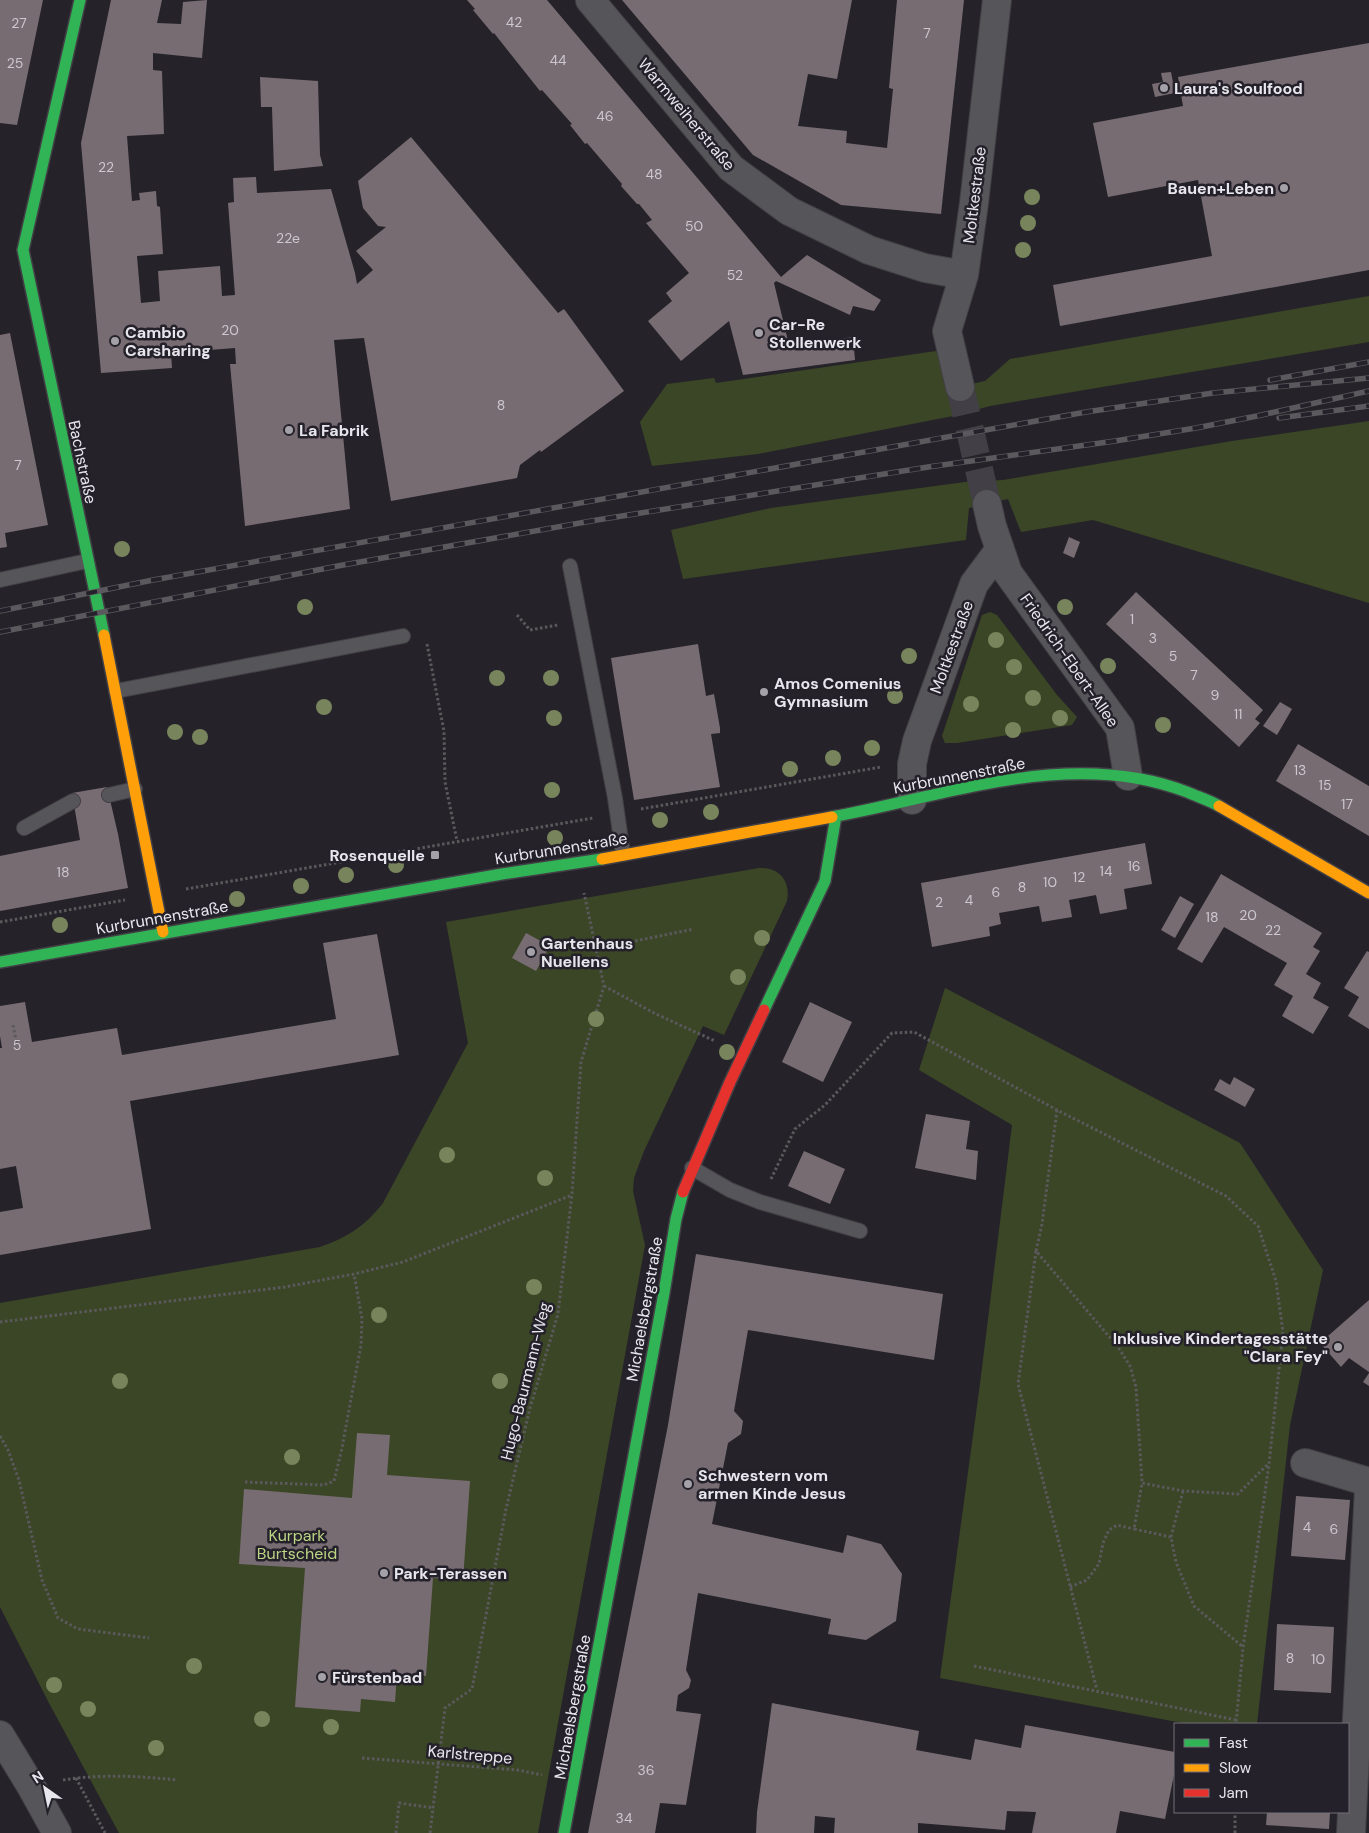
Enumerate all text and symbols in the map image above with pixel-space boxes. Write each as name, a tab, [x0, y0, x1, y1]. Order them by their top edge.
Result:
house number: 42	[506, 13, 522, 31]
house number: 27	[11, 14, 27, 32]
house number: 7	[923, 24, 931, 42]
house number: 44	[550, 51, 567, 69]
house number: 25	[7, 54, 23, 72]
street label: Warmweiherstraße	[633, 54, 740, 175]
place label: Laura's Soulfood	[1174, 78, 1303, 99]
marker: Laura's Soulfood	[1158, 82, 1170, 94]
house number: 46	[596, 107, 614, 125]
street label: Moltkestraße	[958, 145, 991, 245]
house number: 22	[98, 158, 114, 176]
house number: 48	[645, 165, 663, 183]
place label: Bauen+Leben	[1168, 178, 1274, 199]
marker: Bauen+Leben	[1278, 182, 1290, 194]
house number: 50	[685, 217, 703, 235]
house number: 22e	[276, 229, 300, 247]
house number: 52	[727, 266, 743, 284]
place label: Car-Re Stollenwerk	[769, 314, 862, 353]
house number: 20	[221, 321, 239, 339]
place label: Cambio Carsharing	[125, 322, 211, 361]
marker: Car-Re Stollenwerk	[753, 327, 765, 339]
marker: Cambio Carsharing	[109, 335, 121, 347]
house number: 8	[497, 396, 505, 414]
street label: Bachstraße	[63, 418, 102, 506]
place label: La Fabrik	[299, 420, 370, 441]
marker: La Fabrik	[283, 424, 295, 436]
house number: 7	[14, 456, 22, 474]
street label: Friedrich-Ebert-Allee	[1015, 589, 1124, 731]
street label: Moltkestraße	[925, 598, 978, 697]
house number: 1	[1130, 610, 1134, 628]
house number: 3	[1149, 629, 1157, 647]
house number: 5	[1169, 647, 1177, 665]
house number: 7	[1190, 666, 1198, 684]
place label: Amos Comenius Gymnasium	[774, 673, 901, 712]
marker: Amos Comenius Gymnasium	[758, 686, 770, 698]
house number: 9	[1211, 686, 1220, 704]
house number: 11	[1234, 705, 1242, 723]
street label: Kurbrunnenstraße	[891, 752, 1027, 799]
house number: 13	[1294, 761, 1306, 779]
house number: 15	[1319, 776, 1331, 794]
house number: 17	[1341, 795, 1353, 813]
street label: Kurbrunnenstraße	[493, 828, 629, 869]
place label: Rosenquelle	[329, 845, 425, 866]
marker: Rosenquelle	[429, 849, 441, 861]
house number: 16	[1127, 857, 1141, 875]
house number: 14	[1100, 862, 1113, 880]
house number: 18	[57, 863, 69, 881]
house number: 12	[1073, 868, 1085, 886]
house number: 10	[1043, 873, 1057, 891]
house number: 8	[1018, 878, 1026, 896]
house number: 6	[992, 883, 1000, 901]
house number: 4	[965, 891, 974, 909]
house number: 2	[935, 893, 943, 911]
street label: Kurbrunnenstraße	[94, 896, 230, 939]
house number: 20	[1239, 906, 1257, 924]
house number: 18	[1206, 908, 1218, 926]
house number: 22	[1265, 921, 1281, 939]
place label: Gartenhaus Nuellens	[541, 933, 633, 972]
marker: Gartenhaus Nuellens	[525, 946, 537, 958]
house number: 5	[13, 1036, 21, 1054]
street label: Michaelsbergstraße	[621, 1235, 668, 1383]
street label: Hugo-Baurmann-Weg	[496, 1300, 555, 1462]
place label: Inklusive Kindertagesstätte "Clara Fey"	[1113, 1328, 1328, 1367]
marker: Inklusive Kindertagesstätte "Clara Fey"	[1332, 1341, 1344, 1353]
place label: Schwestern vom armen Kinde Jesus	[698, 1465, 846, 1504]
marker: Schwestern vom armen Kinde Jesus	[682, 1478, 694, 1490]
house number: 4	[1303, 1518, 1312, 1536]
house number: 6	[1330, 1520, 1338, 1538]
park label: Kurpark Burtscheid	[257, 1525, 337, 1564]
place label: Park-Terassen	[394, 1563, 507, 1584]
marker: Park-Terassen	[378, 1567, 390, 1579]
street label: Michaelsbergstraße	[549, 1633, 596, 1781]
house number: 8	[1286, 1649, 1294, 1667]
house number: 10	[1311, 1650, 1325, 1668]
place label: Fürstenbad	[332, 1667, 422, 1688]
marker: Fürstenbad	[316, 1671, 328, 1683]
legend	[1174, 1723, 1349, 1813]
text: Fast	[1219, 1733, 1248, 1753]
street label: Karlstreppe	[427, 1740, 513, 1769]
text: Slow	[1219, 1758, 1252, 1778]
house number: 36	[637, 1761, 655, 1779]
north arrow	[20, 1763, 70, 1813]
text: N	[29, 1767, 47, 1787]
text: Jam	[1219, 1783, 1248, 1803]
house number: 34	[616, 1809, 633, 1827]

